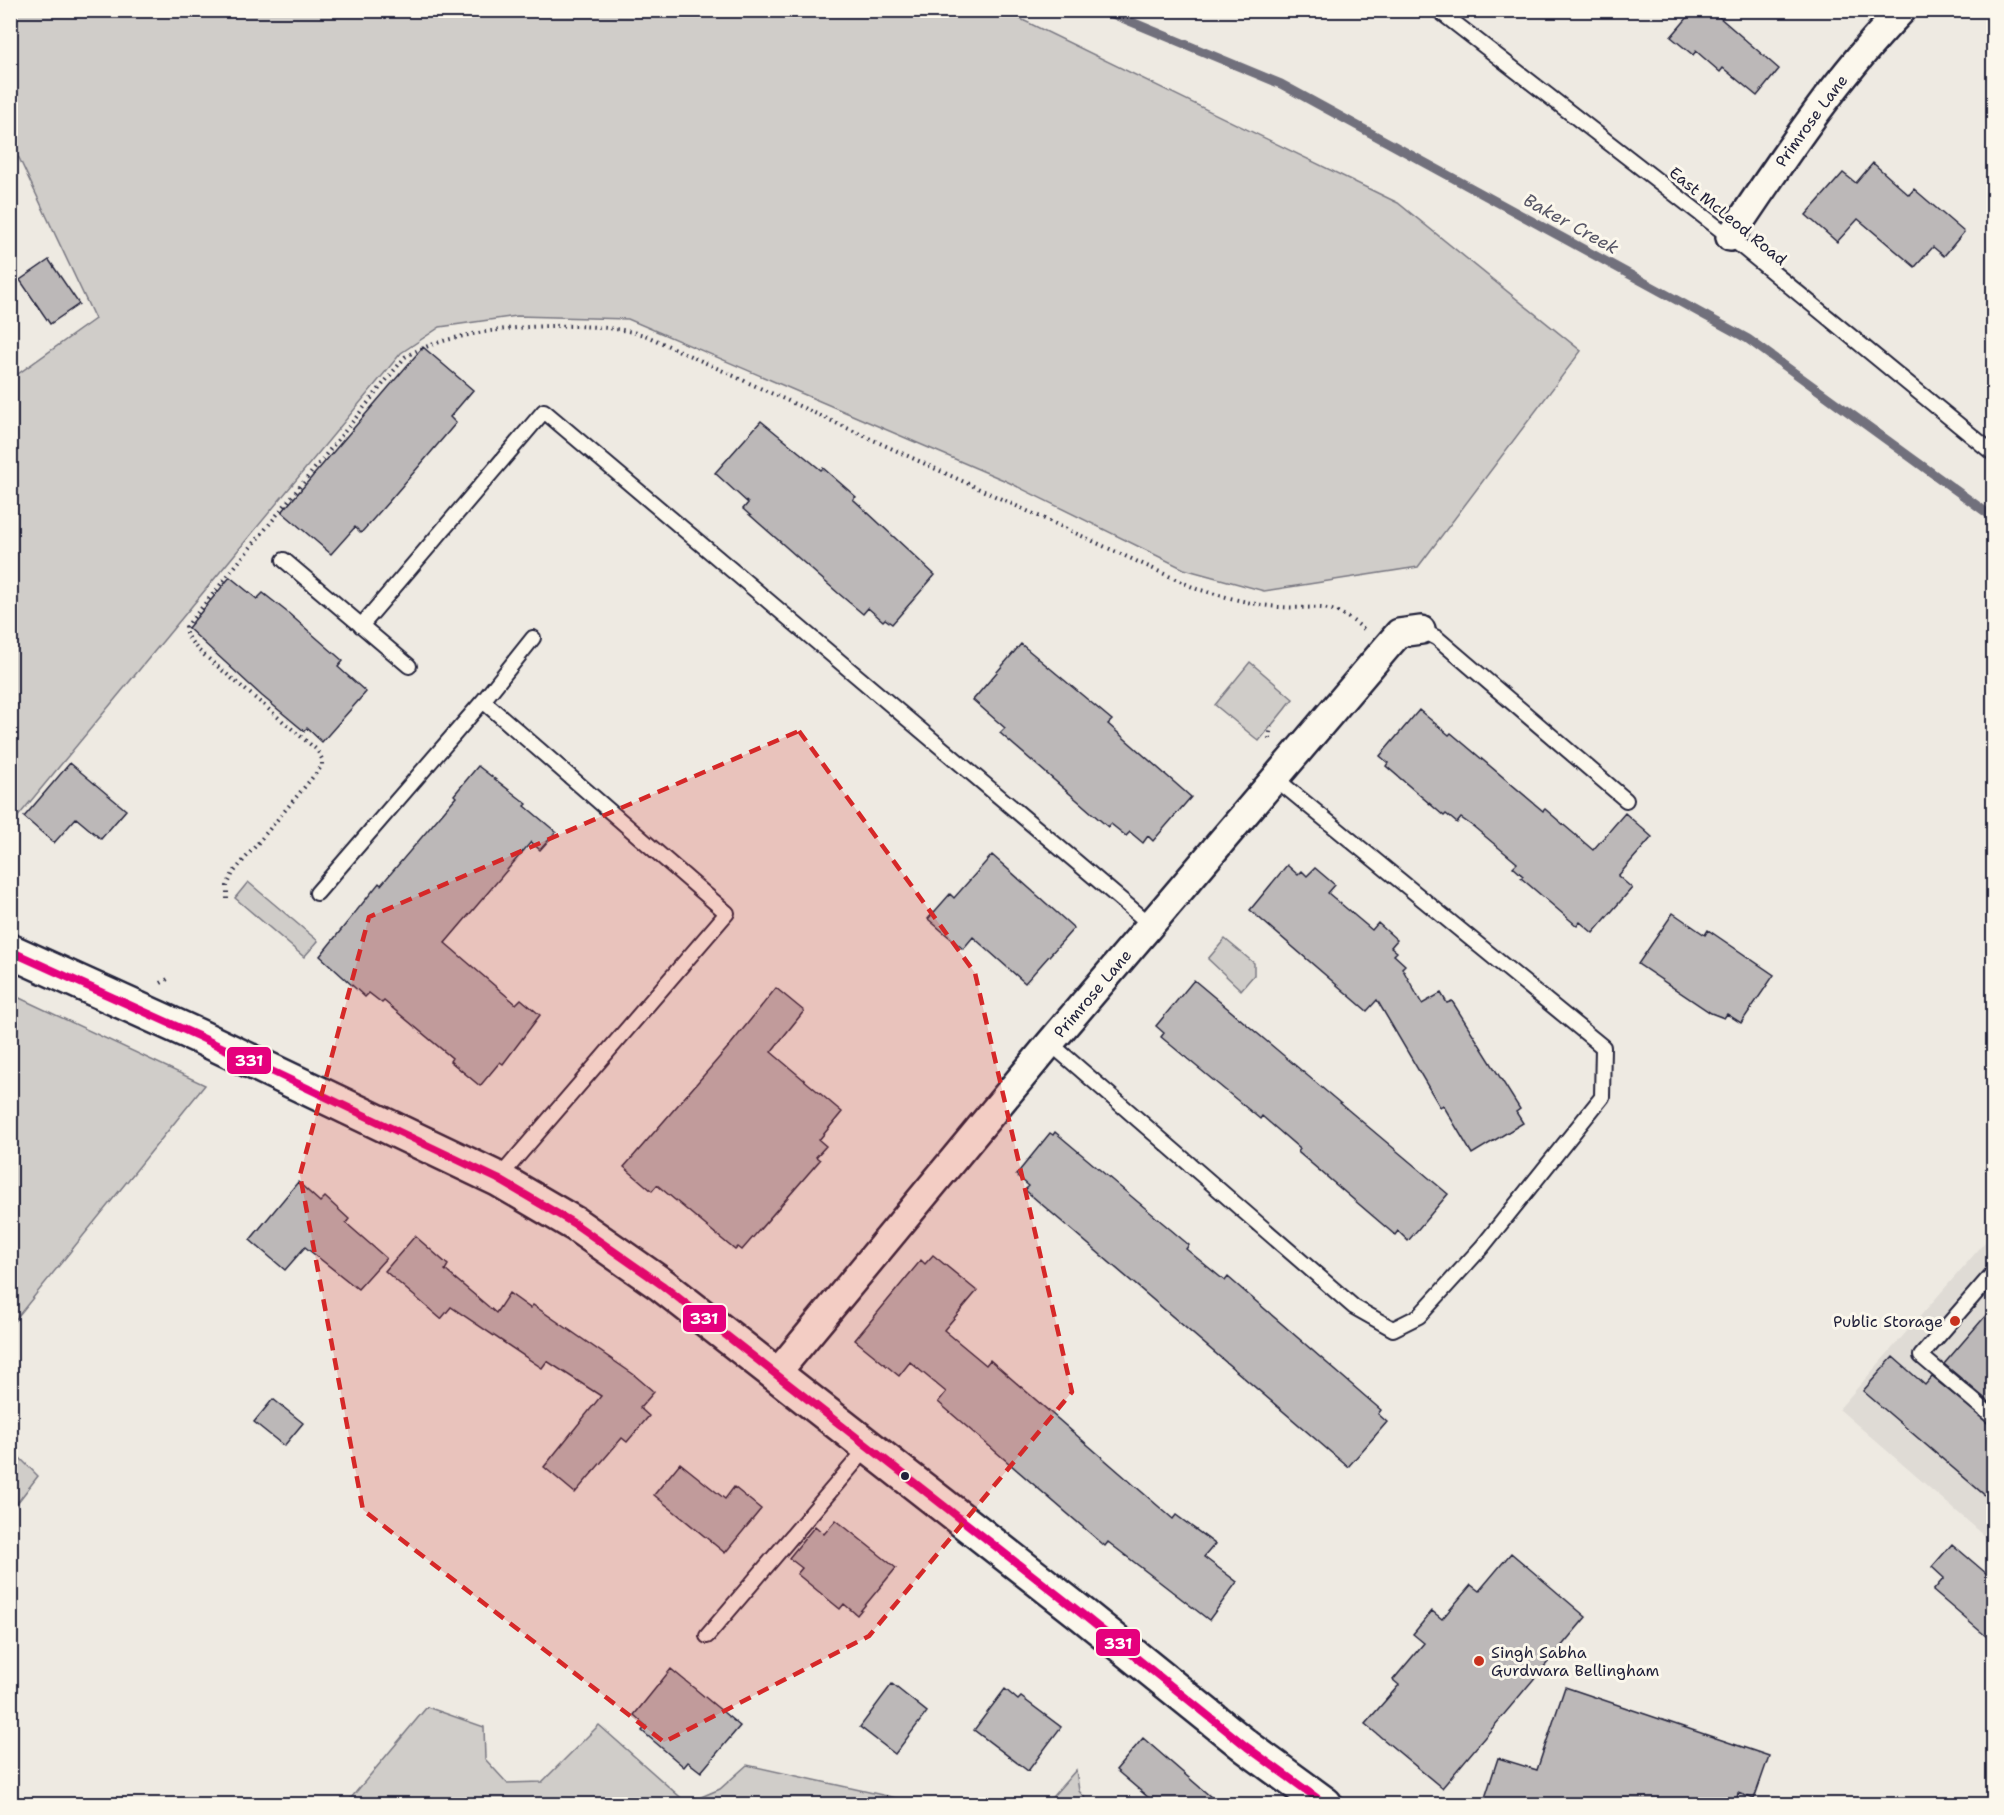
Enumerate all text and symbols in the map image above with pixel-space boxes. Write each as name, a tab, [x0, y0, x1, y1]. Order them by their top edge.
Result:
street label: Primrose Lane	[1770, 70, 1852, 171]
street label: East McLeod Road	[1665, 162, 1791, 270]
water label: Baker Creek	[1519, 188, 1624, 260]
street label: Primrose Lane	[1049, 945, 1136, 1042]
line badge: 331	[226, 1046, 272, 1075]
text: 331	[235, 1050, 263, 1071]
line badge: 331	[682, 1304, 727, 1333]
text: 331	[690, 1308, 718, 1329]
place label: Public Storage	[1833, 1311, 1943, 1332]
marker: Public Storage	[1948, 1314, 1962, 1328]
unlabelled marker	[899, 1470, 911, 1482]
line badge: 331	[1095, 1628, 1141, 1657]
text: 331	[1104, 1633, 1132, 1654]
place label: Singh Sabha Gurdwara Bellingham	[1491, 1642, 1660, 1681]
marker: Singh Sabha Gurdwara Bellingham	[1472, 1654, 1486, 1668]

